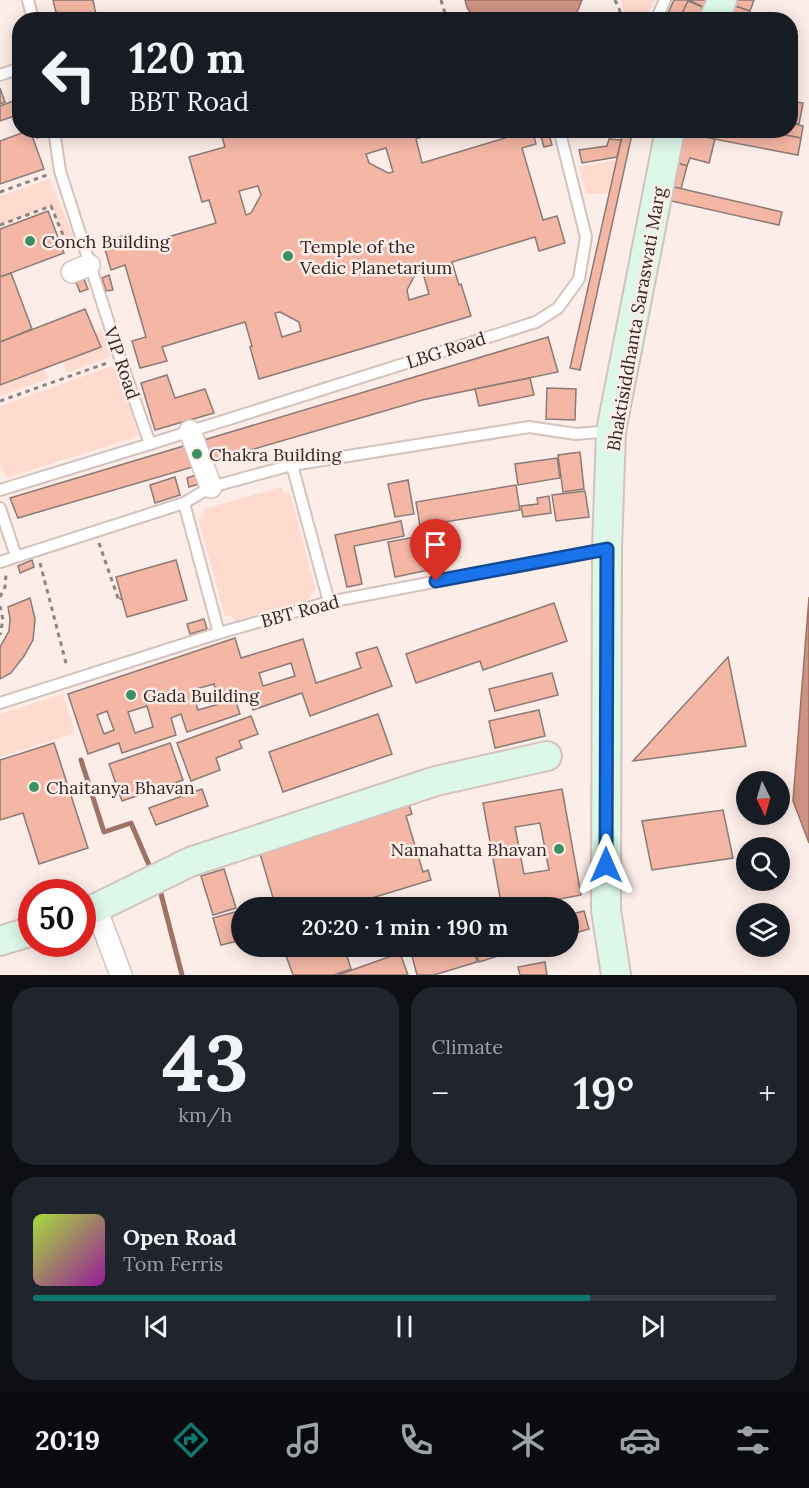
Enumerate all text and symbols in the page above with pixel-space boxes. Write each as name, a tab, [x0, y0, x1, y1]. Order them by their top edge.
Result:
text: 120 m	[129, 31, 245, 85]
icon: left	[30, 36, 108, 114]
text: BBT Road	[129, 84, 249, 118]
street label: Bhaktisiddhanta Saraswati Marg	[601, 184, 671, 453]
place label: Conch Building	[42, 230, 171, 253]
marker: Conch Building	[23, 234, 37, 248]
place label: Temple of the Vedic Planetarium	[299, 235, 452, 279]
marker: Temple of the Vedic Planetarium	[281, 249, 295, 263]
street label: VIP Road	[99, 323, 145, 403]
street label: LBG Road	[404, 326, 489, 374]
place label: Chakra Building	[209, 443, 343, 466]
marker: Chakra Building	[190, 447, 204, 461]
pin	[410, 519, 461, 581]
icon: arrive	[419, 528, 452, 561]
street label: BBT Road	[258, 589, 342, 632]
place label: Gada Building	[143, 684, 260, 707]
marker: Gada Building	[124, 688, 138, 702]
north arrow	[736, 771, 790, 825]
map controls	[736, 771, 790, 957]
place label: Chaitanya Bhavan	[46, 776, 195, 799]
marker: Chaitanya Bhavan	[27, 780, 41, 794]
position arrow	[574, 833, 638, 897]
button: search	[736, 837, 790, 891]
place label: Namahatta Bhavan	[391, 838, 547, 861]
marker: Namahatta Bhavan	[552, 842, 566, 856]
speed limit sign: 50	[18, 879, 96, 957]
button: layers	[736, 903, 790, 957]
text: 20:20 · 1 min · 190 m	[302, 913, 508, 941]
text: 43	[162, 1013, 248, 1112]
text: Climate	[432, 1034, 503, 1059]
text: 19°	[573, 1064, 634, 1121]
text: −	[432, 1072, 449, 1114]
text: +	[759, 1072, 776, 1114]
text: km/h	[178, 1102, 232, 1127]
text: Open Road	[123, 1223, 237, 1251]
text: Tom Ferris	[123, 1251, 223, 1276]
icon: previous	[140, 1310, 173, 1343]
icon: pause	[388, 1310, 421, 1343]
icon: next	[636, 1310, 669, 1343]
icon: directions	[170, 1419, 212, 1461]
icon: music	[283, 1419, 325, 1461]
icon: phone	[395, 1419, 437, 1461]
icon: climate	[507, 1419, 549, 1461]
icon: car	[619, 1419, 661, 1461]
icon: filters	[732, 1419, 774, 1461]
text: 20:19	[35, 1423, 100, 1457]

